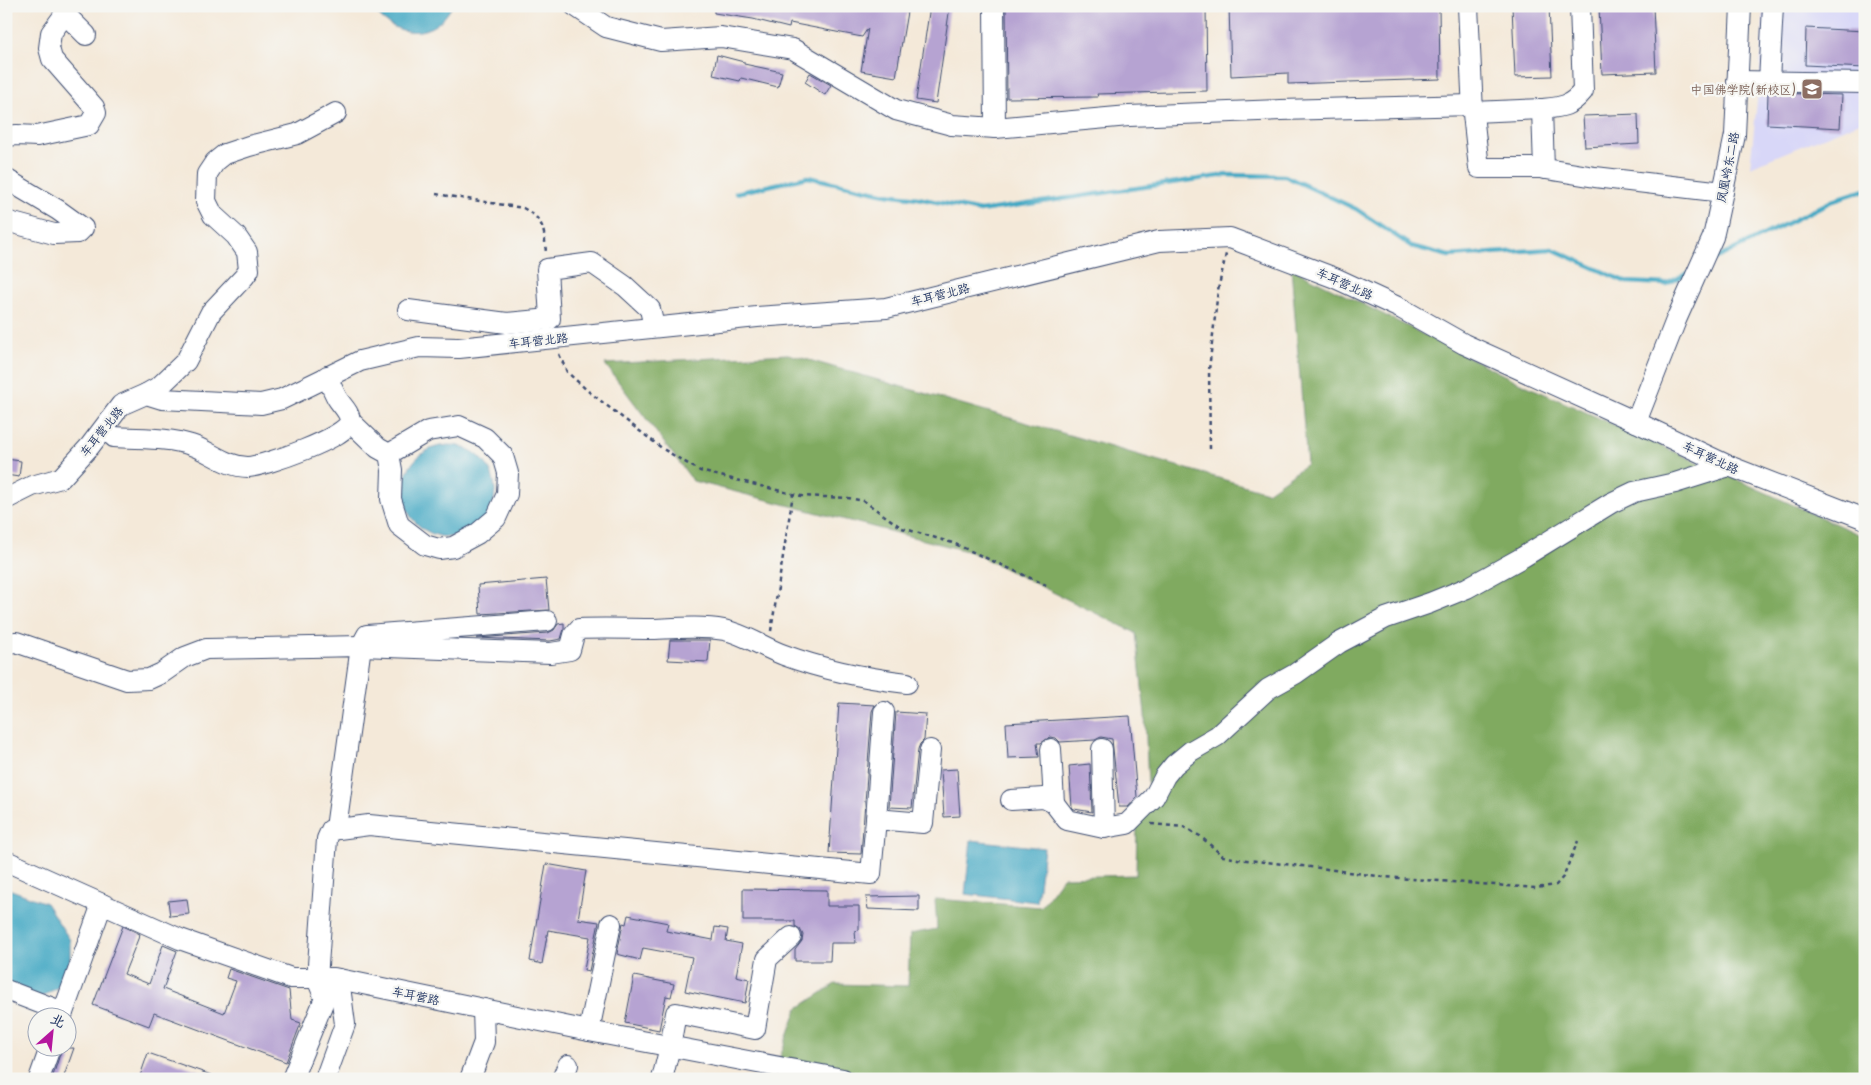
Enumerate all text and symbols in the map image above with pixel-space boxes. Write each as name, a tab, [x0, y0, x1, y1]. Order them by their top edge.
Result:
school or university icon: 中国佛学院(新校区)	[1800, 77, 1824, 101]
place label: 中国佛学院(新校区)	[1691, 80, 1796, 98]
street label: 凤凰岭东二路	[1711, 130, 1743, 204]
street label: 车耳营北路	[1314, 263, 1376, 303]
street label: 车耳营北路	[909, 278, 971, 310]
street label: 车耳营北路	[507, 328, 569, 352]
street label: 车耳营北路	[75, 402, 127, 460]
street label: 车耳营北路	[1680, 436, 1742, 478]
street label: 车耳营路	[391, 981, 441, 1009]
text: 北	[47, 1007, 69, 1033]
north arrow	[28, 1008, 78, 1058]

